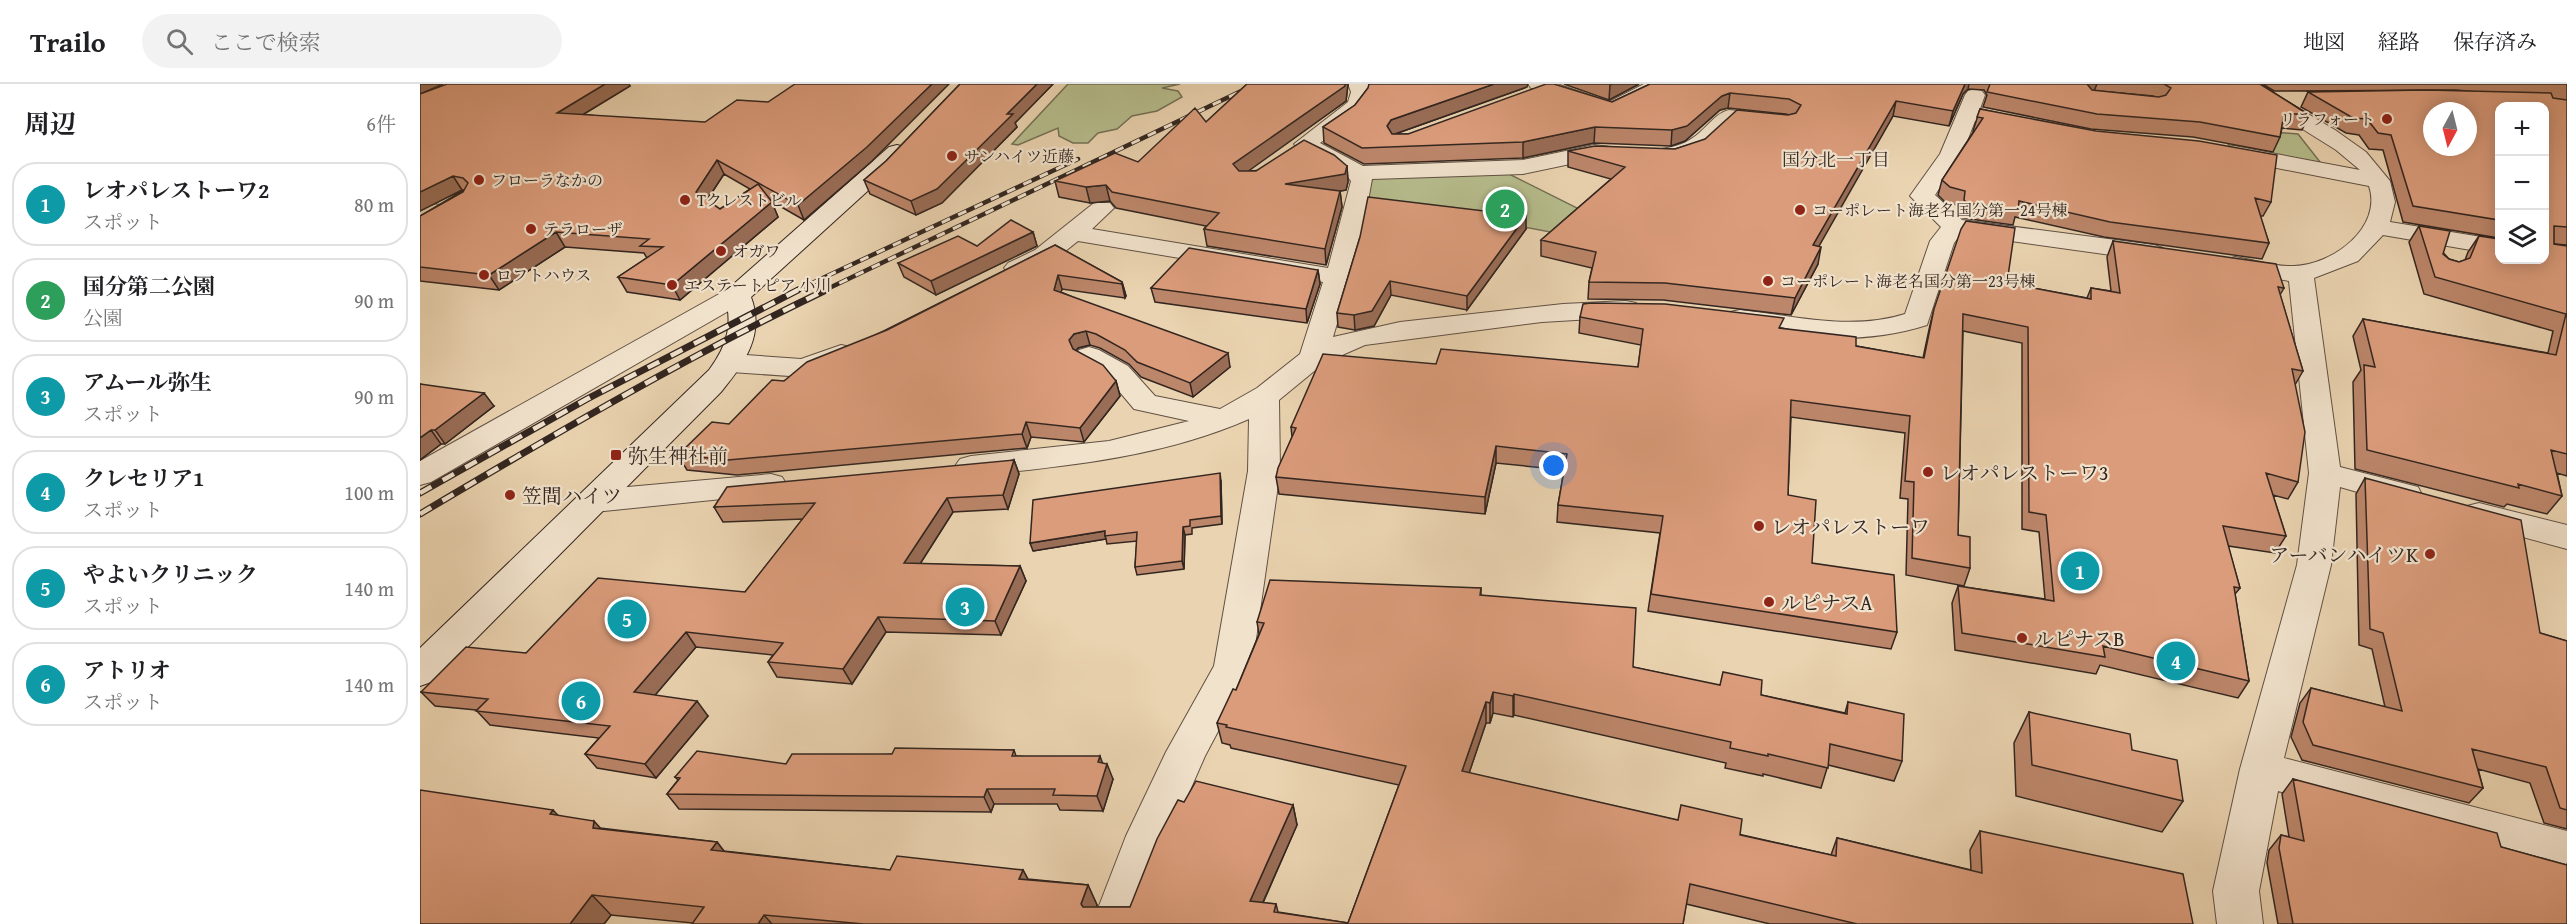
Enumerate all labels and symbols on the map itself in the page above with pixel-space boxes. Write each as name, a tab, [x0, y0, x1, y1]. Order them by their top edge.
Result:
north arrow	[2423, 102, 2477, 156]
place label: リラフォート	[2280, 107, 2375, 131]
marker: リラフォート	[2380, 112, 2394, 126]
place label: サンハイツ近藤	[964, 144, 1074, 168]
district label: 国分北一丁目	[1782, 146, 1890, 173]
marker: サンハイツ近藤	[945, 149, 959, 163]
place label: フローラなかの	[491, 168, 603, 192]
marker: フローラなかの	[472, 173, 486, 187]
pin: 2	[1486, 186, 1524, 232]
place label: Tクレストビル	[697, 188, 802, 212]
marker: Tクレストビル	[678, 193, 692, 207]
place label: コーポレート海老名国分第一24号棟	[1812, 198, 2067, 222]
marker: コーポレート海老名国分第一24号棟	[1793, 203, 1807, 217]
place label: テラローザ	[543, 217, 623, 241]
marker: テラローザ	[524, 222, 538, 236]
place label: オガワ	[733, 239, 781, 263]
marker: オガワ	[714, 244, 728, 258]
place label: ロフトハウス	[496, 263, 591, 287]
marker: ロフトハウス	[477, 268, 491, 282]
place label: コーポレート海老名国分第一23号棟	[1780, 269, 2035, 293]
place label: エステートピア 小川	[684, 273, 831, 297]
marker: コーポレート海老名国分第一23号棟	[1761, 274, 1775, 288]
marker: エステートピア 小川	[665, 278, 679, 292]
place label: 弥生神社前	[628, 441, 728, 470]
marker: 弥生神社前	[609, 448, 623, 462]
your location	[1539, 451, 1568, 480]
place label: レオパレストーワ3	[1940, 458, 2109, 487]
marker: レオパレストーワ3	[1921, 465, 1935, 479]
place label: 笠間ハイツ	[522, 481, 622, 510]
marker: 笠間ハイツ	[503, 488, 517, 502]
place label: レオパレストーワ	[1771, 512, 1930, 541]
marker: レオパレストーワ	[1752, 519, 1766, 533]
place label: アーバンハイツK	[2269, 540, 2418, 569]
marker: アーバンハイツK	[2423, 547, 2437, 561]
pin: 1	[2060, 548, 2100, 594]
pin: 3	[946, 584, 984, 630]
place label: ルピナスA	[1781, 588, 1872, 617]
marker: ルピナスA	[1762, 595, 1776, 609]
pin: 5	[608, 596, 646, 642]
place label: ルピナスB	[2034, 624, 2125, 653]
marker: ルピナスB	[2015, 631, 2029, 645]
pin: 4	[2156, 638, 2196, 684]
pin: 6	[562, 678, 600, 724]

